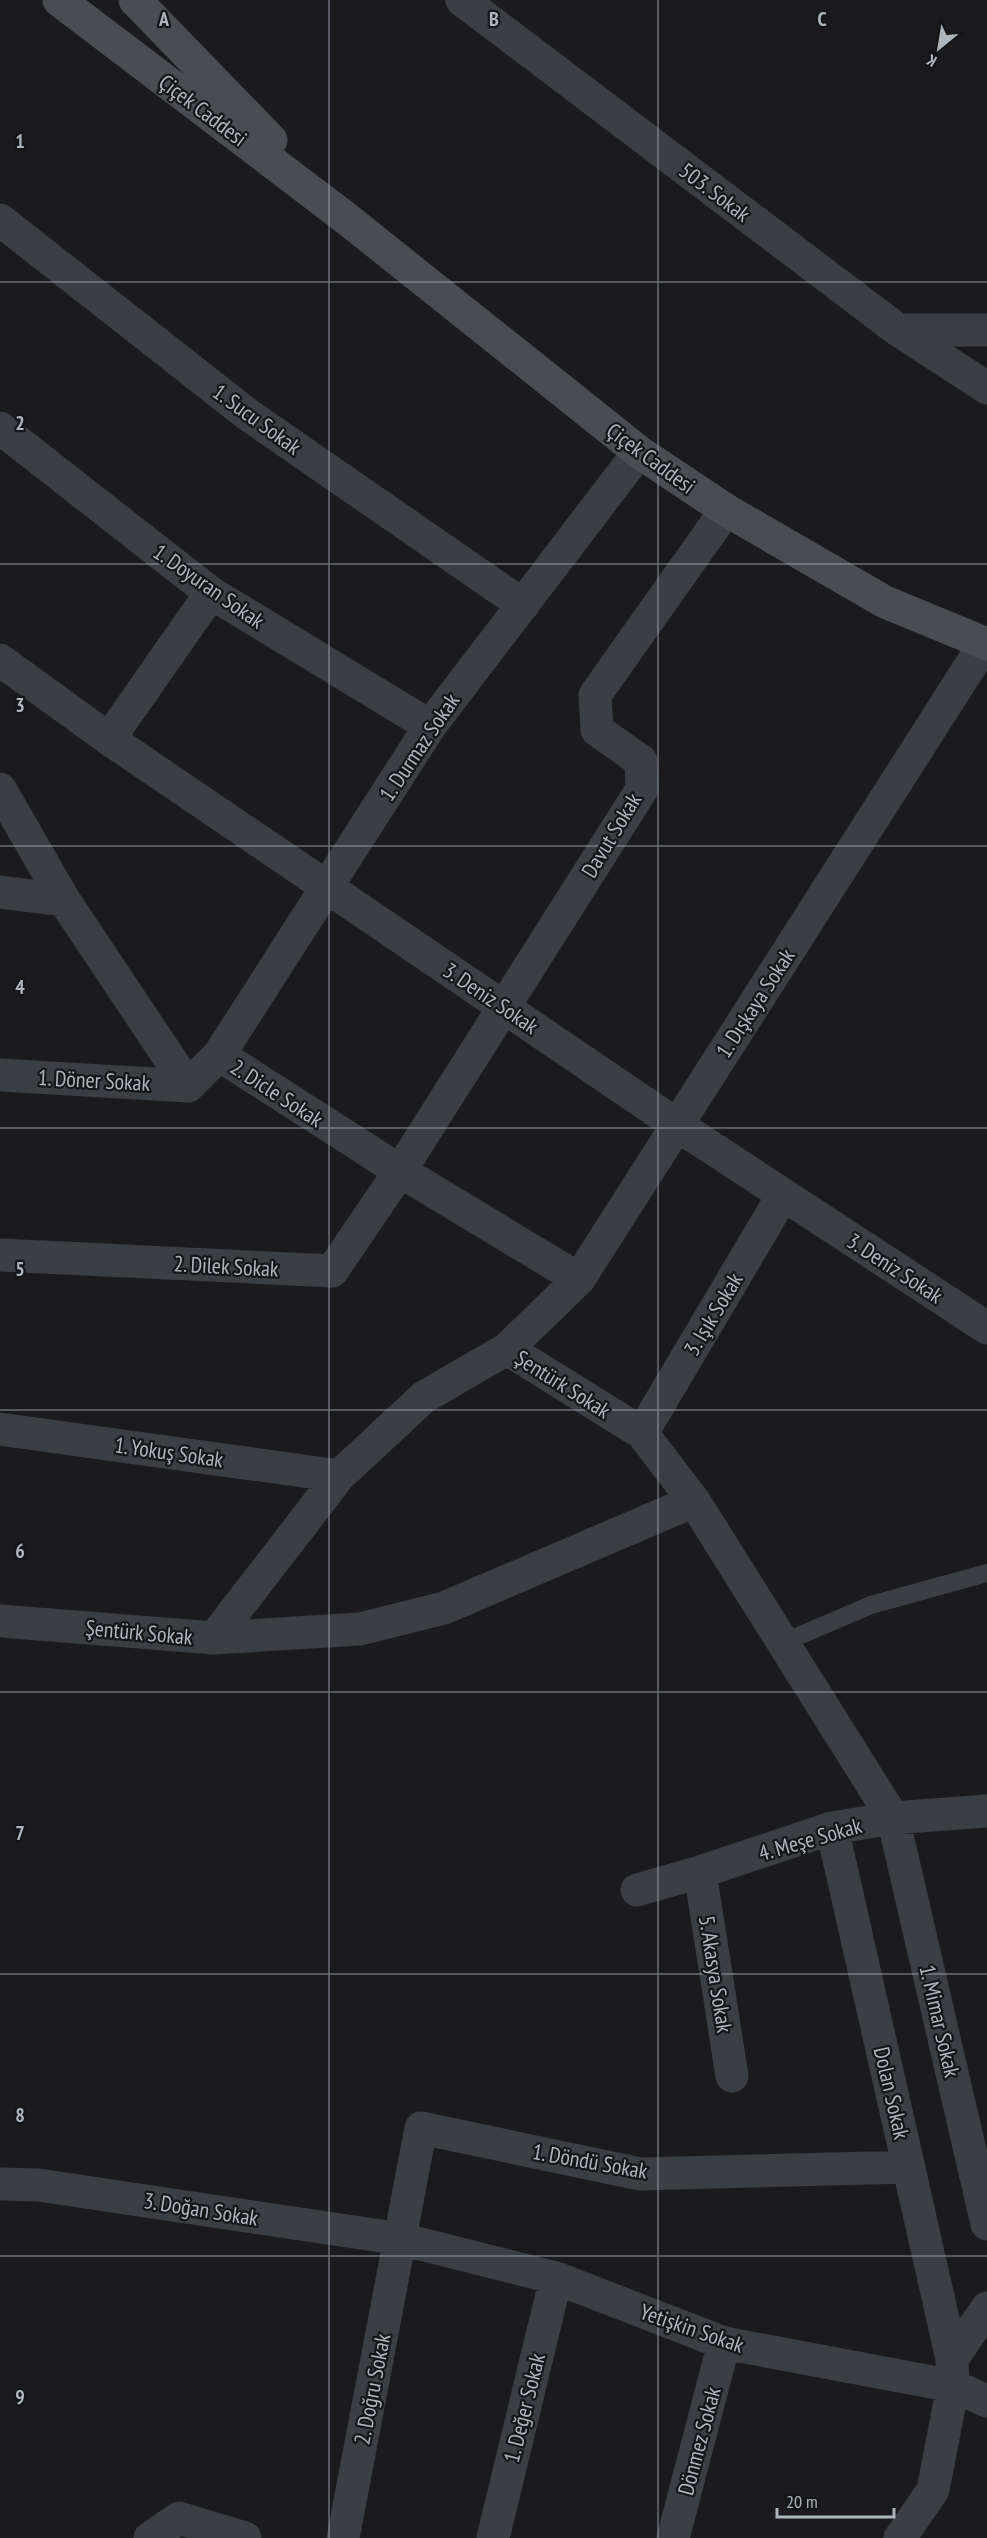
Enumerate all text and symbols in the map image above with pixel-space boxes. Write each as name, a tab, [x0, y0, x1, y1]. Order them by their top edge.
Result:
text: A	[158, 6, 170, 32]
text: B	[489, 6, 499, 32]
text: C	[817, 6, 827, 32]
north arrow	[909, 18, 969, 78]
text: K	[922, 50, 940, 72]
street label: Çiçek Caddesi	[153, 68, 253, 152]
text: 1	[15, 128, 25, 154]
street label: 503. Sokak	[674, 156, 756, 228]
street label: 1. Sucu Sokak	[207, 377, 307, 461]
text: 2	[15, 410, 25, 436]
street label: Çiçek Caddesi	[601, 416, 701, 500]
street label: 1. Doyuran Sokak	[148, 537, 271, 635]
street label: 1. Durmaz Sokak	[373, 687, 466, 806]
text: 3	[15, 692, 25, 718]
street label: Davut Sokak	[575, 787, 647, 882]
street label: 1. Dışkaya Sokak	[709, 943, 801, 1063]
street label: 3. Deniz Sokak	[438, 956, 544, 1040]
text: 4	[15, 974, 25, 1000]
street label: 2. Dicle Sokak	[225, 1053, 329, 1134]
street label: 1. Döner Sokak	[37, 1063, 151, 1097]
street label: 3. Deniz Sokak	[842, 1227, 949, 1310]
street label: 2. Dilek Sokak	[173, 1249, 280, 1283]
text: 5	[15, 1256, 25, 1282]
street label: 3. Işık Sokak	[677, 1267, 749, 1361]
street label: Şentürk Sokak	[510, 1344, 616, 1425]
street label: 1. Yokuş Sokak	[113, 1431, 226, 1474]
text: 6	[15, 1538, 25, 1564]
street label: Şentürk Sokak	[84, 1613, 194, 1651]
street label: 4. Meşe Sokak	[755, 1811, 865, 1867]
text: 7	[15, 1820, 25, 1846]
street label: 5. Akasya Sokak	[693, 1913, 739, 2035]
street label: 1. Mimar Sokak	[913, 1962, 967, 2080]
street label: Dolan Sokak	[868, 2044, 916, 2142]
text: 8	[15, 2102, 25, 2128]
street label: 1. Döndü Sokak	[530, 2137, 650, 2185]
street label: 3. Doğan Sokak	[142, 2186, 261, 2232]
street label: Yetişkin Sokak	[636, 2297, 748, 2359]
street label: 2. Doğru Sokak	[348, 2331, 397, 2447]
street label: 1. Değer Sokak	[497, 2350, 551, 2466]
street label: Dönmez Sokak	[671, 2383, 727, 2498]
text: 9	[15, 2384, 25, 2410]
scale bar	[777, 2481, 894, 2519]
text: 20 m	[786, 2490, 818, 2513]

